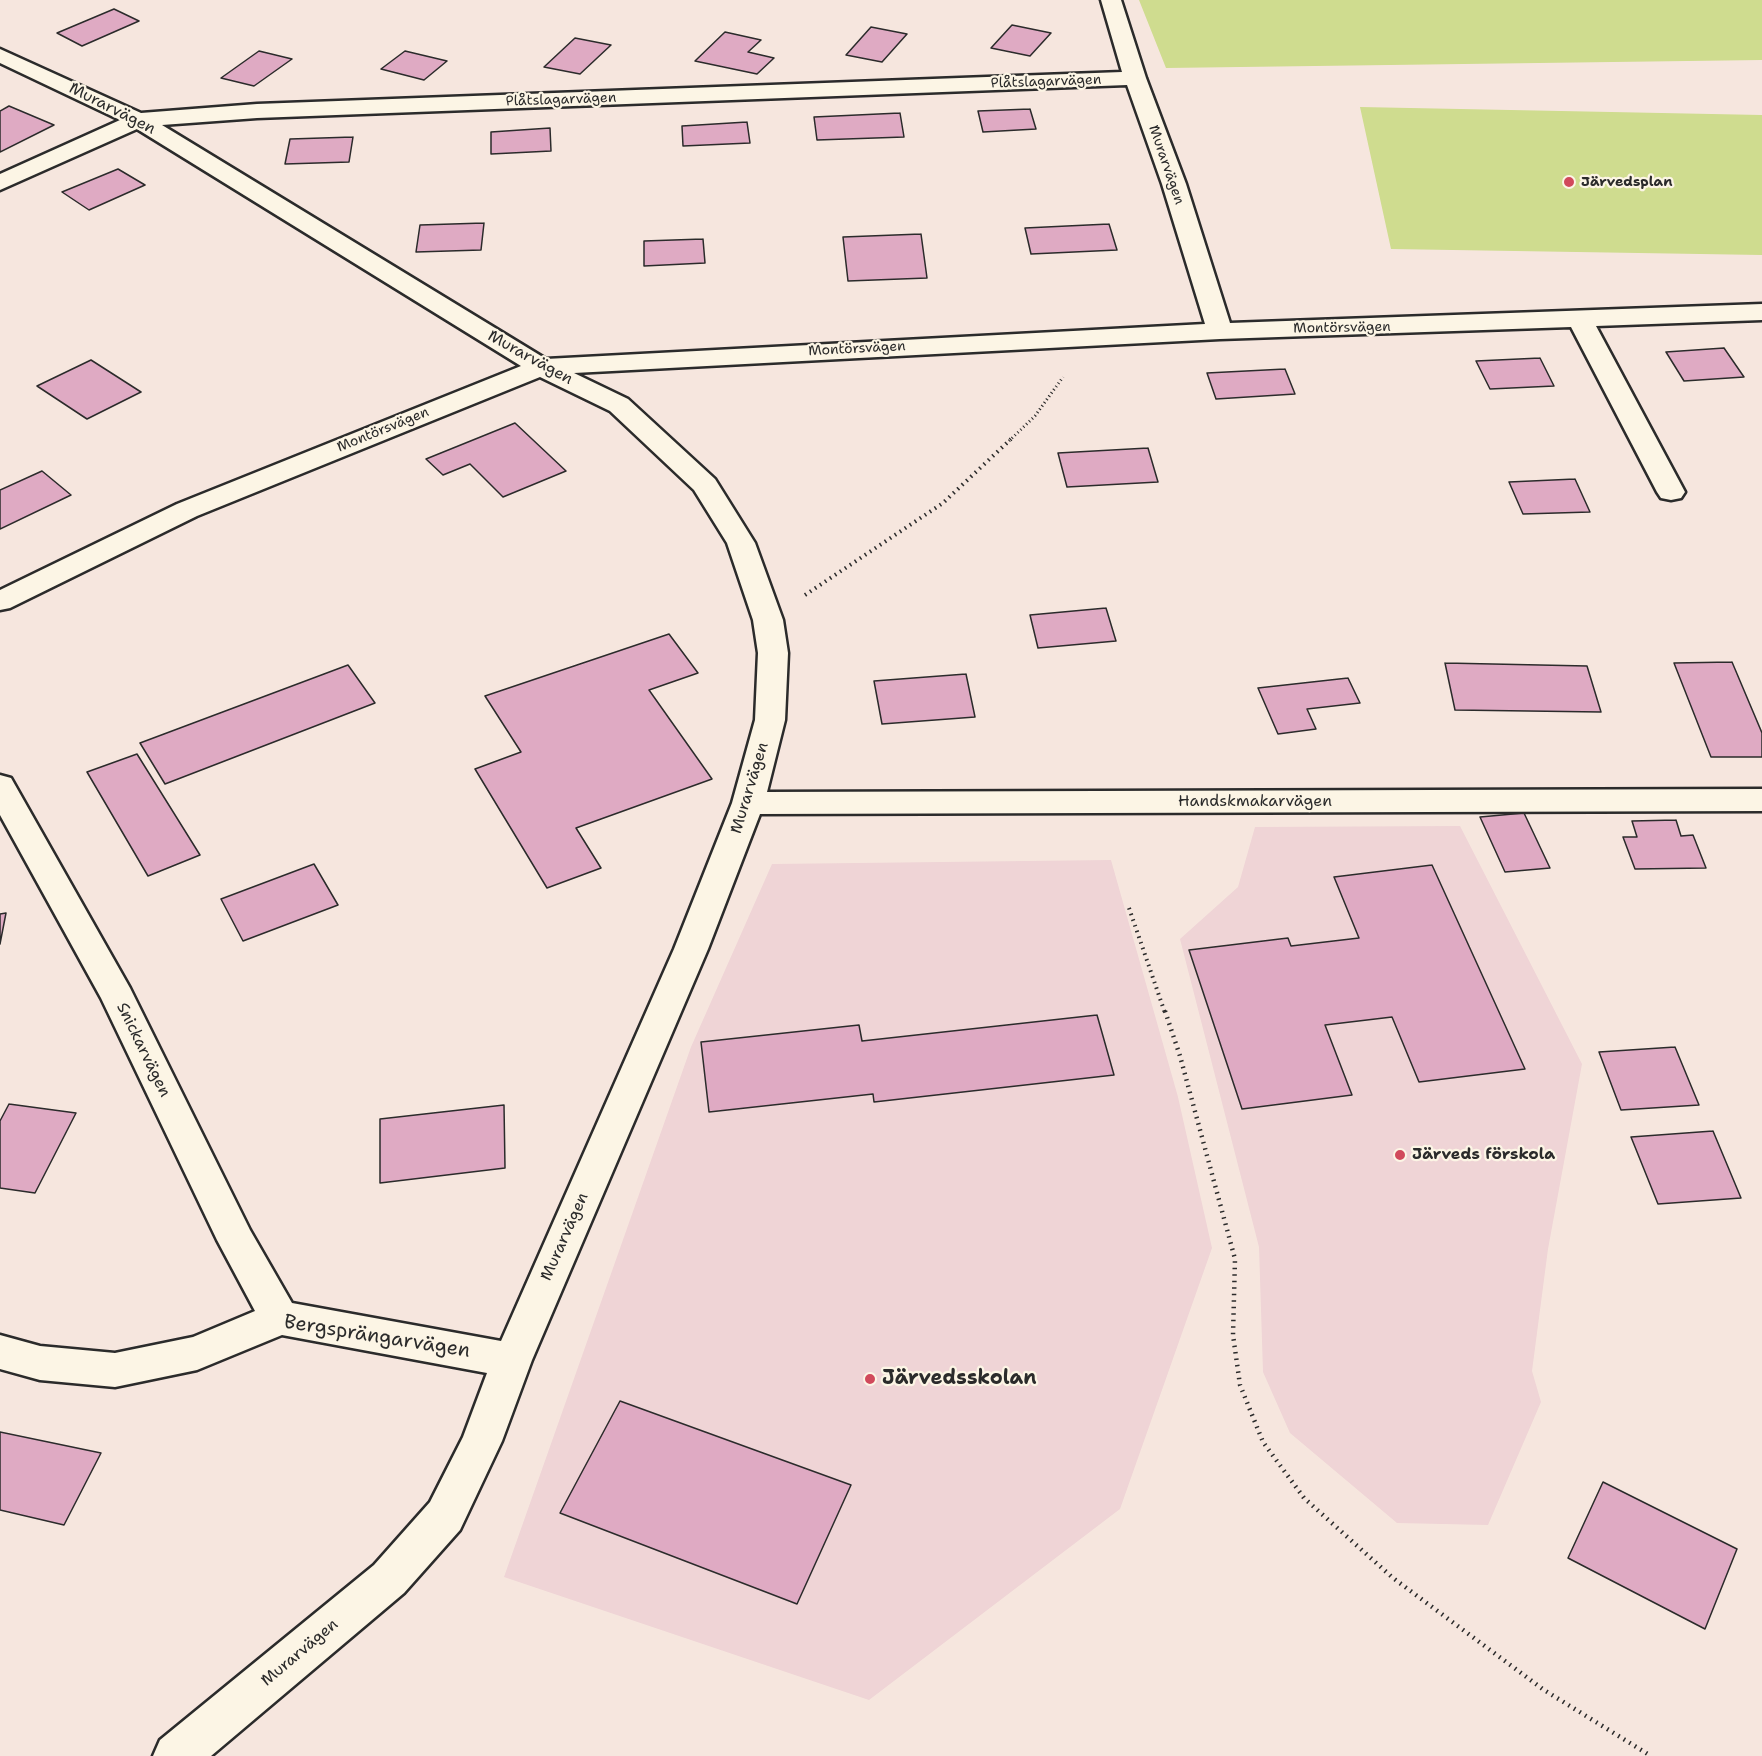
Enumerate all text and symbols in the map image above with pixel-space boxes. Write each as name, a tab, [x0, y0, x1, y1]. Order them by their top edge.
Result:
street label: Plåtslagarvägen	[990, 72, 1102, 92]
street label: Murarvägen	[66, 79, 158, 139]
street label: Plåtslagarvägen	[505, 90, 617, 110]
street label: Murarvägen	[1145, 123, 1187, 207]
place label: Järvedsplan	[1581, 174, 1672, 190]
marker: Järvedsplan	[1562, 175, 1576, 189]
street label: Montörsvägen	[1293, 319, 1391, 337]
street label: Murarvägen	[484, 327, 576, 389]
street label: Montörsvägen	[808, 338, 906, 360]
street label: Montörsvägen	[335, 404, 431, 456]
street label: Murarvägen	[727, 740, 773, 836]
street label: Handskmakarvägen	[1178, 792, 1332, 812]
street label: Snickarvägen	[112, 1000, 174, 1100]
place label: Järveds förskola	[1412, 1145, 1555, 1165]
marker: Järveds förskola	[1393, 1148, 1407, 1162]
street label: Murarvägen	[537, 1190, 593, 1284]
street label: Bergsprängarvägen	[282, 1310, 472, 1364]
place label: Järvedsskolan	[882, 1367, 1037, 1391]
marker: Järvedsskolan	[863, 1372, 877, 1386]
street label: Murarvägen	[258, 1615, 342, 1691]

